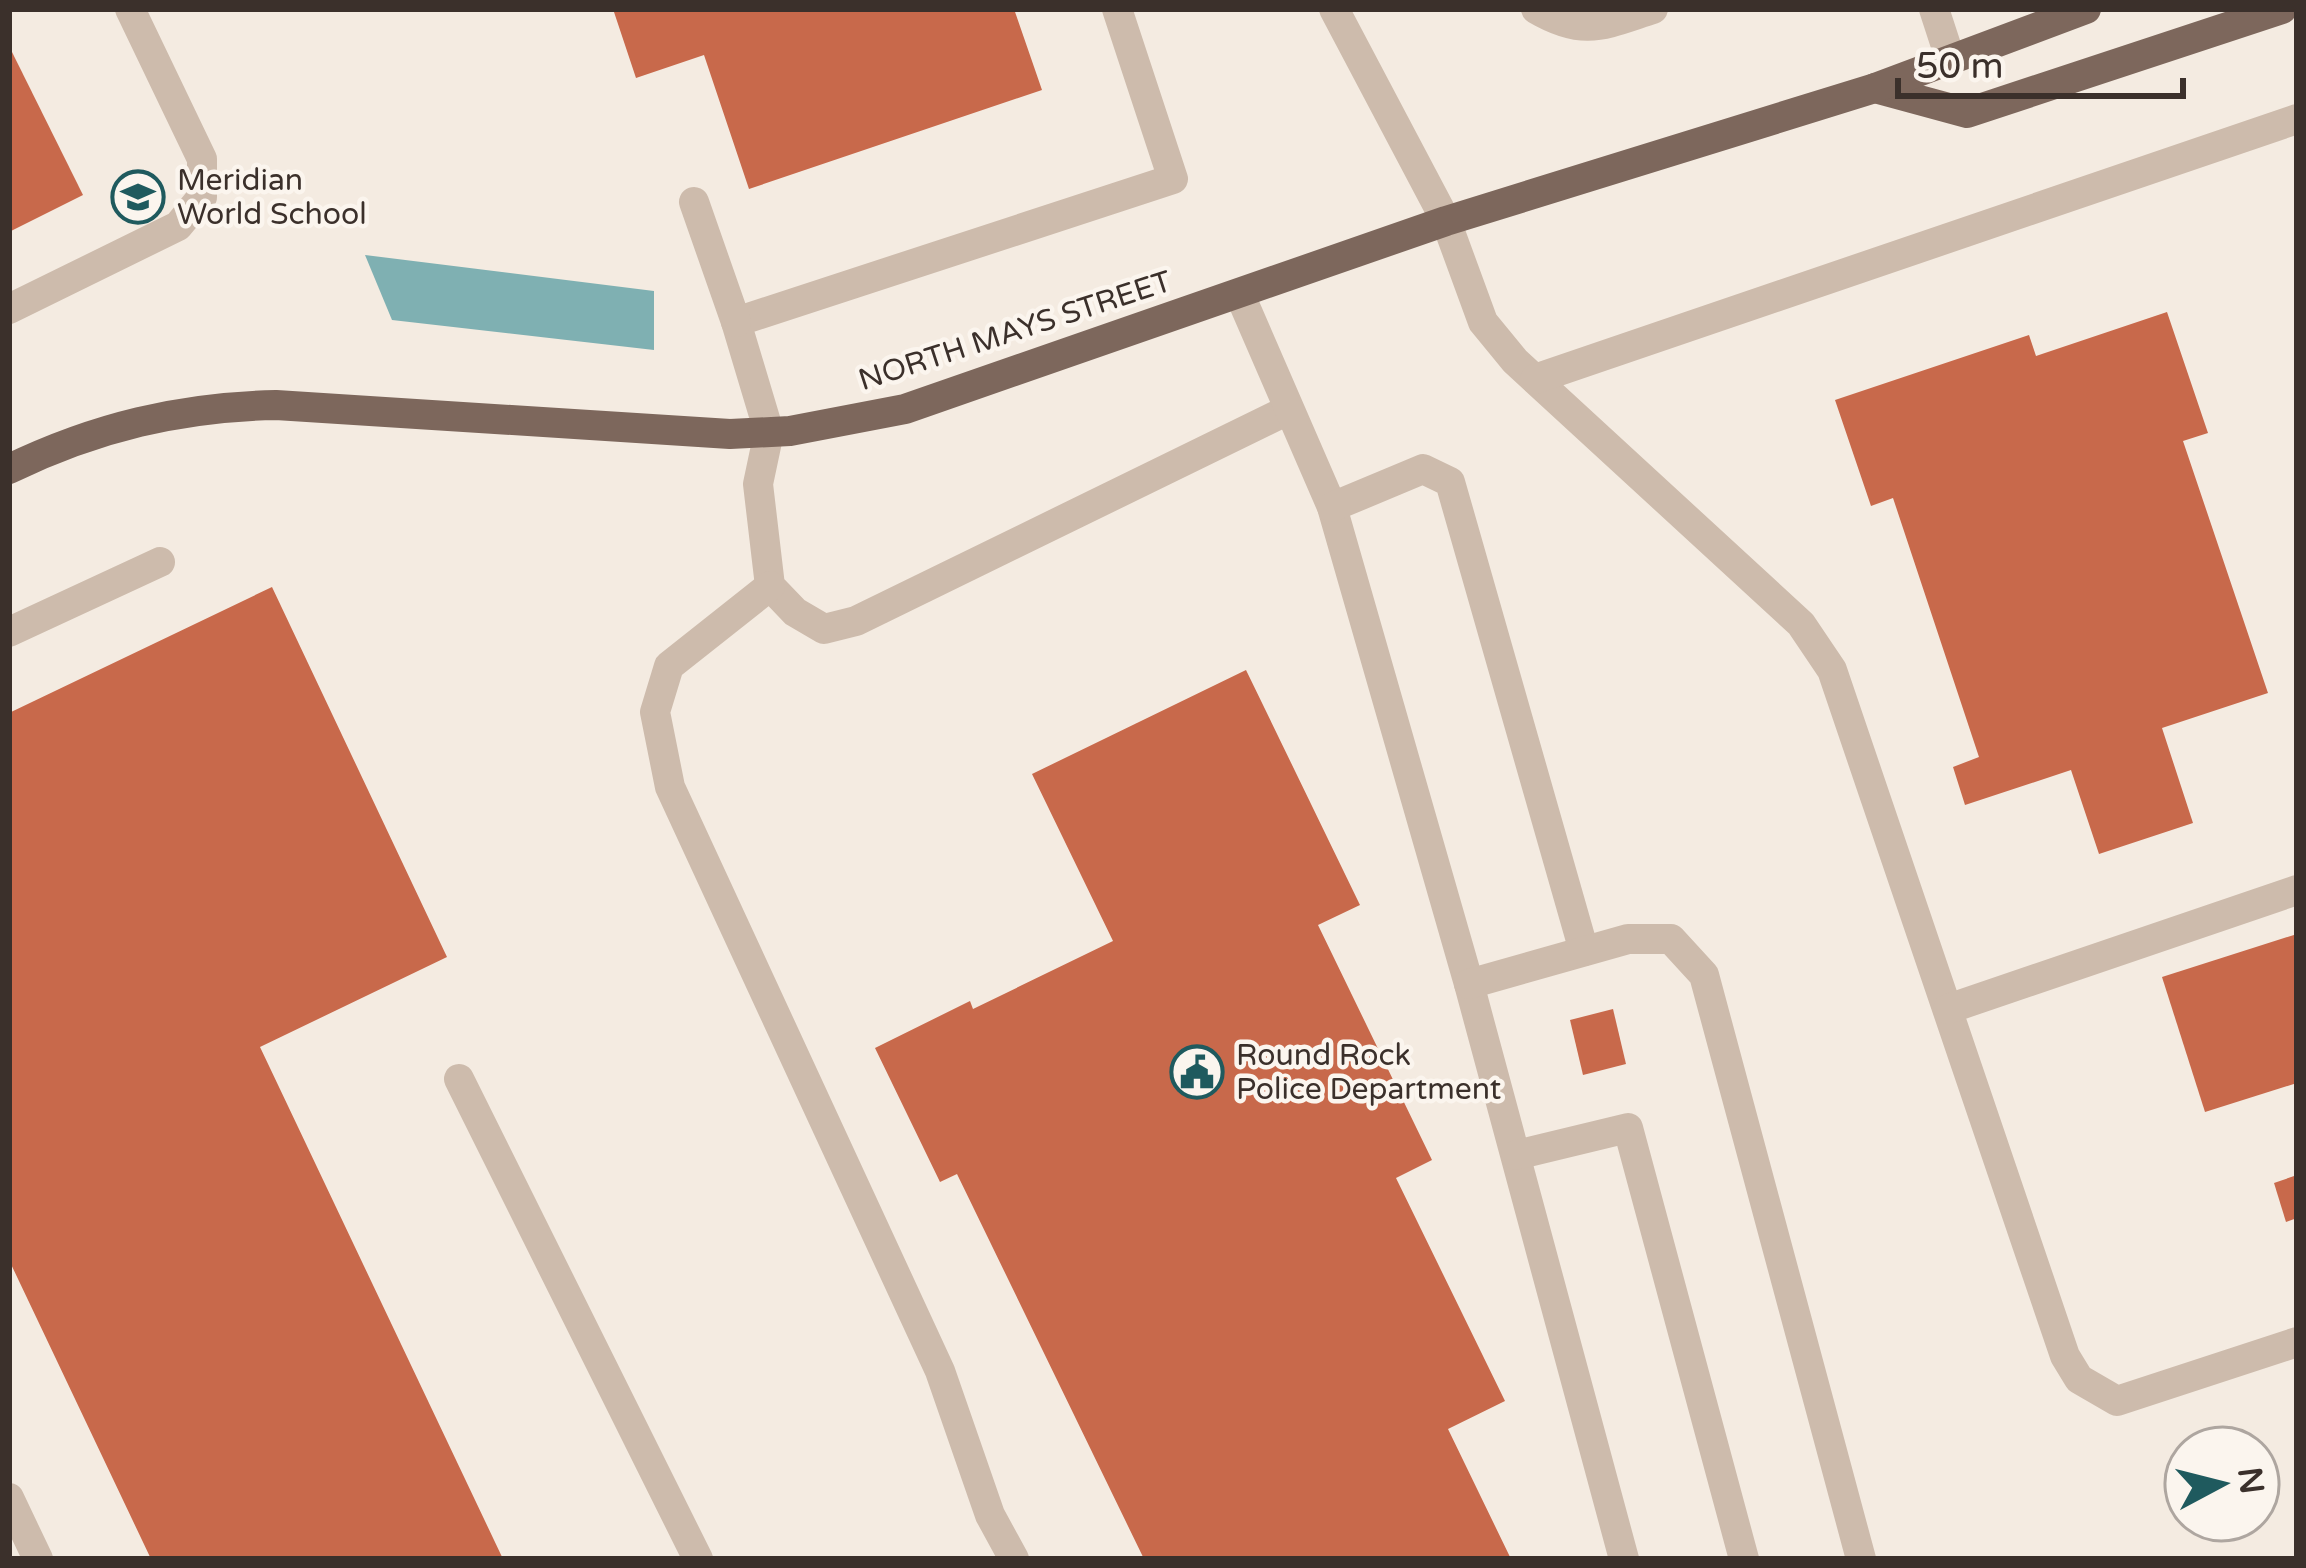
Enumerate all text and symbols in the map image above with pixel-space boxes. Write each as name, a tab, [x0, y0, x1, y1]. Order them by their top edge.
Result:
scale bar	[1898, 24, 2183, 98]
text: 50 m	[1916, 45, 2004, 88]
place label: Meridian World School	[177, 162, 367, 233]
school or university icon: Meridian World School	[110, 169, 166, 225]
street label: NORTH MAYS STREET	[854, 263, 1176, 399]
place label: Round Rock Police Department	[1236, 1037, 1501, 1108]
public building icon: Round Rock Police Department	[1169, 1044, 1225, 1100]
north arrow	[2162, 1424, 2282, 1544]
text: N	[2229, 1465, 2271, 1496]

